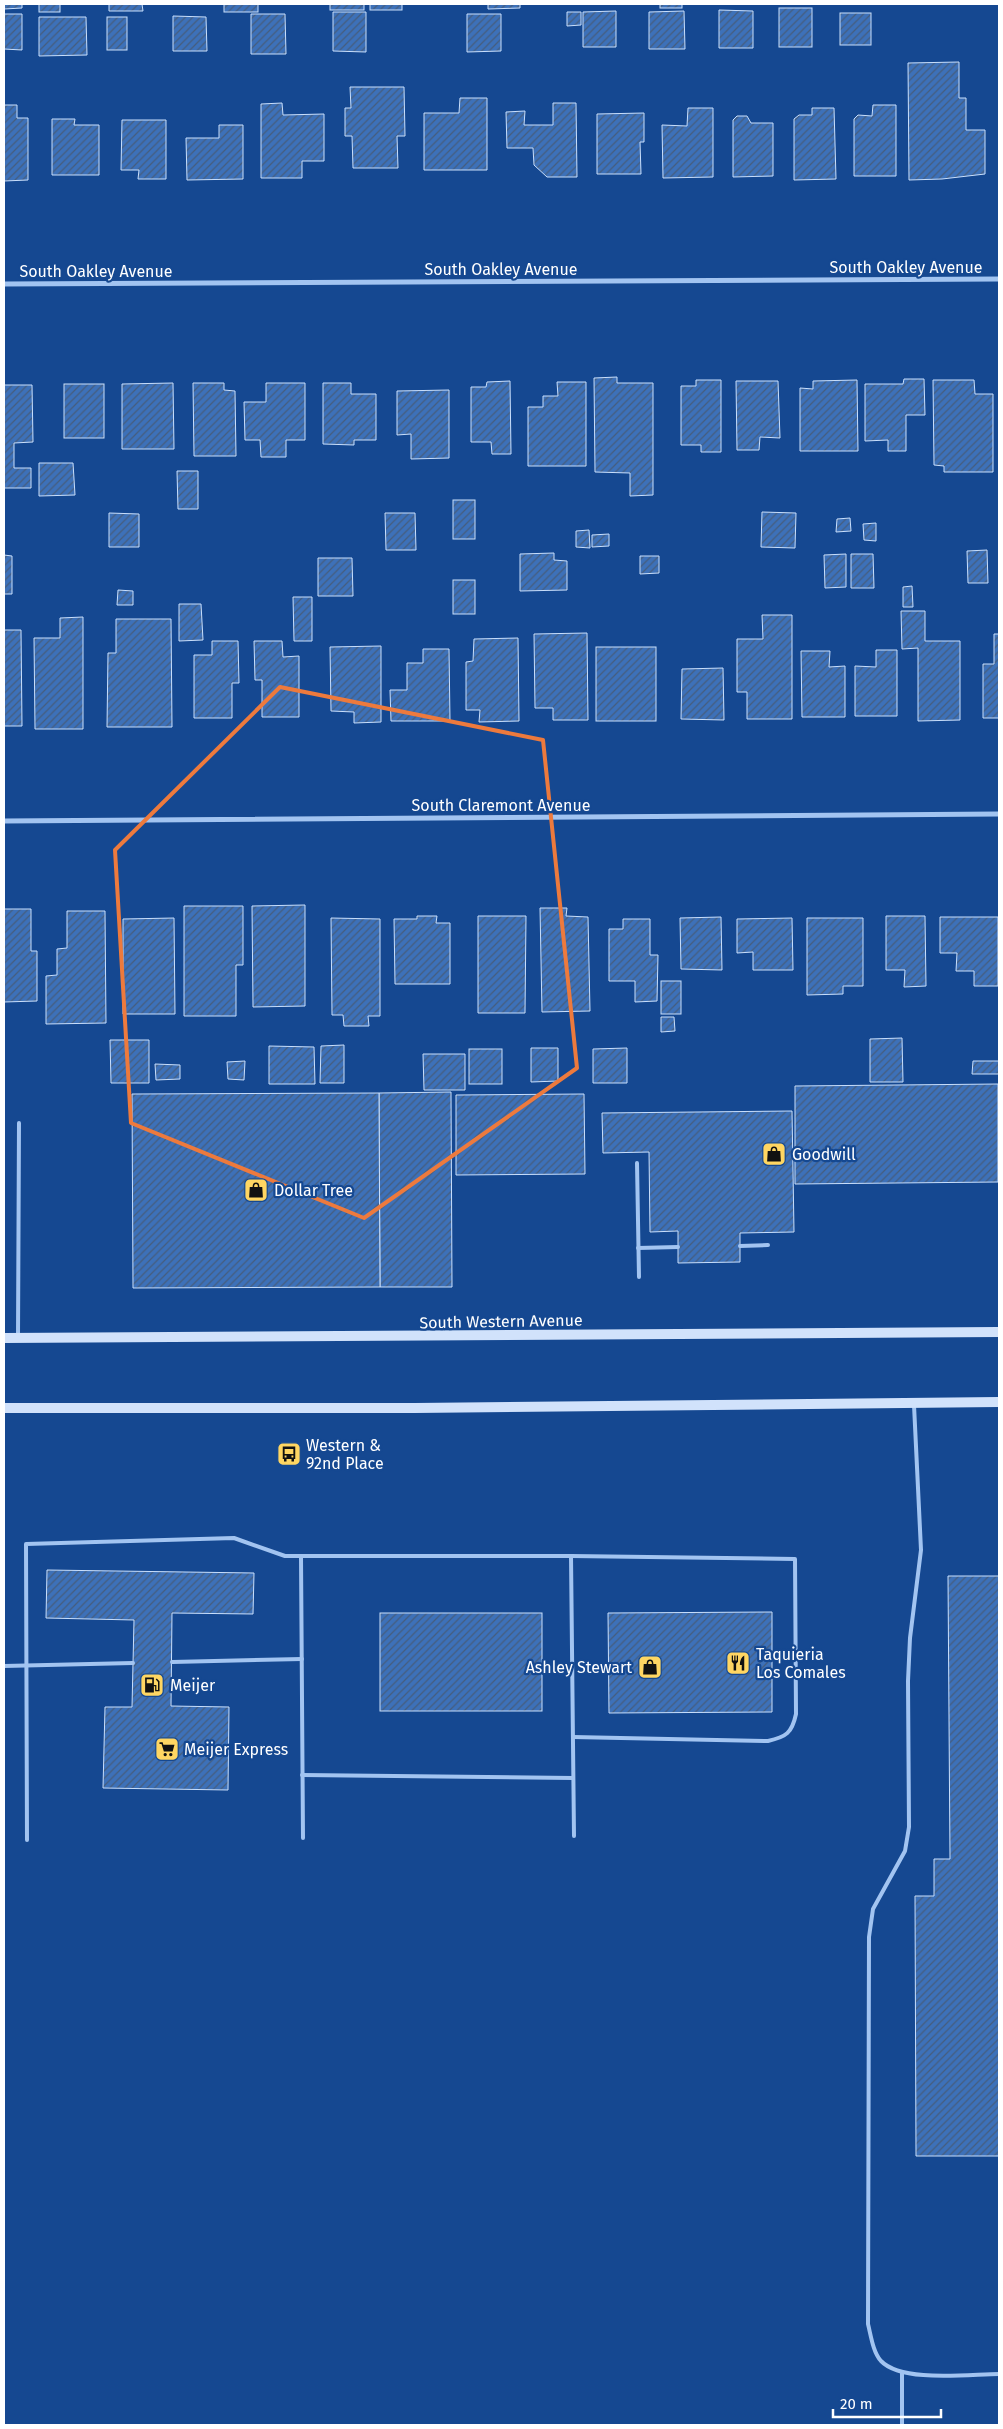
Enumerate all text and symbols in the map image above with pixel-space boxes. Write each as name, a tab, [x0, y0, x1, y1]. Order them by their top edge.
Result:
street label: South Oakley Avenue	[829, 258, 983, 277]
street label: South Oakley Avenue	[424, 260, 578, 279]
street label: South Oakley Avenue	[19, 262, 173, 281]
street label: South Claremont Avenue	[412, 796, 590, 815]
shop icon: Goodwill	[761, 1141, 787, 1167]
place label: Goodwill	[792, 1145, 856, 1164]
shop icon: Dollar Tree	[243, 1177, 269, 1203]
place label: Dollar Tree	[274, 1181, 353, 1200]
street label: South Western Avenue	[419, 1311, 583, 1332]
place label: Western & 92nd Place	[306, 1436, 384, 1473]
bus stop icon: Western & 92nd Place	[276, 1441, 302, 1467]
place label: Taquieria Los Comales	[756, 1645, 846, 1682]
restaurant icon: Taquieria Los Comales	[725, 1650, 751, 1676]
shop icon: Ashley Stewart	[637, 1654, 663, 1680]
place label: Ashley Stewart	[526, 1658, 632, 1677]
fuel station icon: Meijer	[139, 1672, 165, 1698]
place label: Meijer	[170, 1676, 216, 1695]
supermarket icon: Meijer Express	[154, 1736, 180, 1762]
place label: Meijer Express	[184, 1740, 288, 1759]
scale bar	[833, 2386, 940, 2418]
text: 20 m	[840, 2395, 873, 2413]

